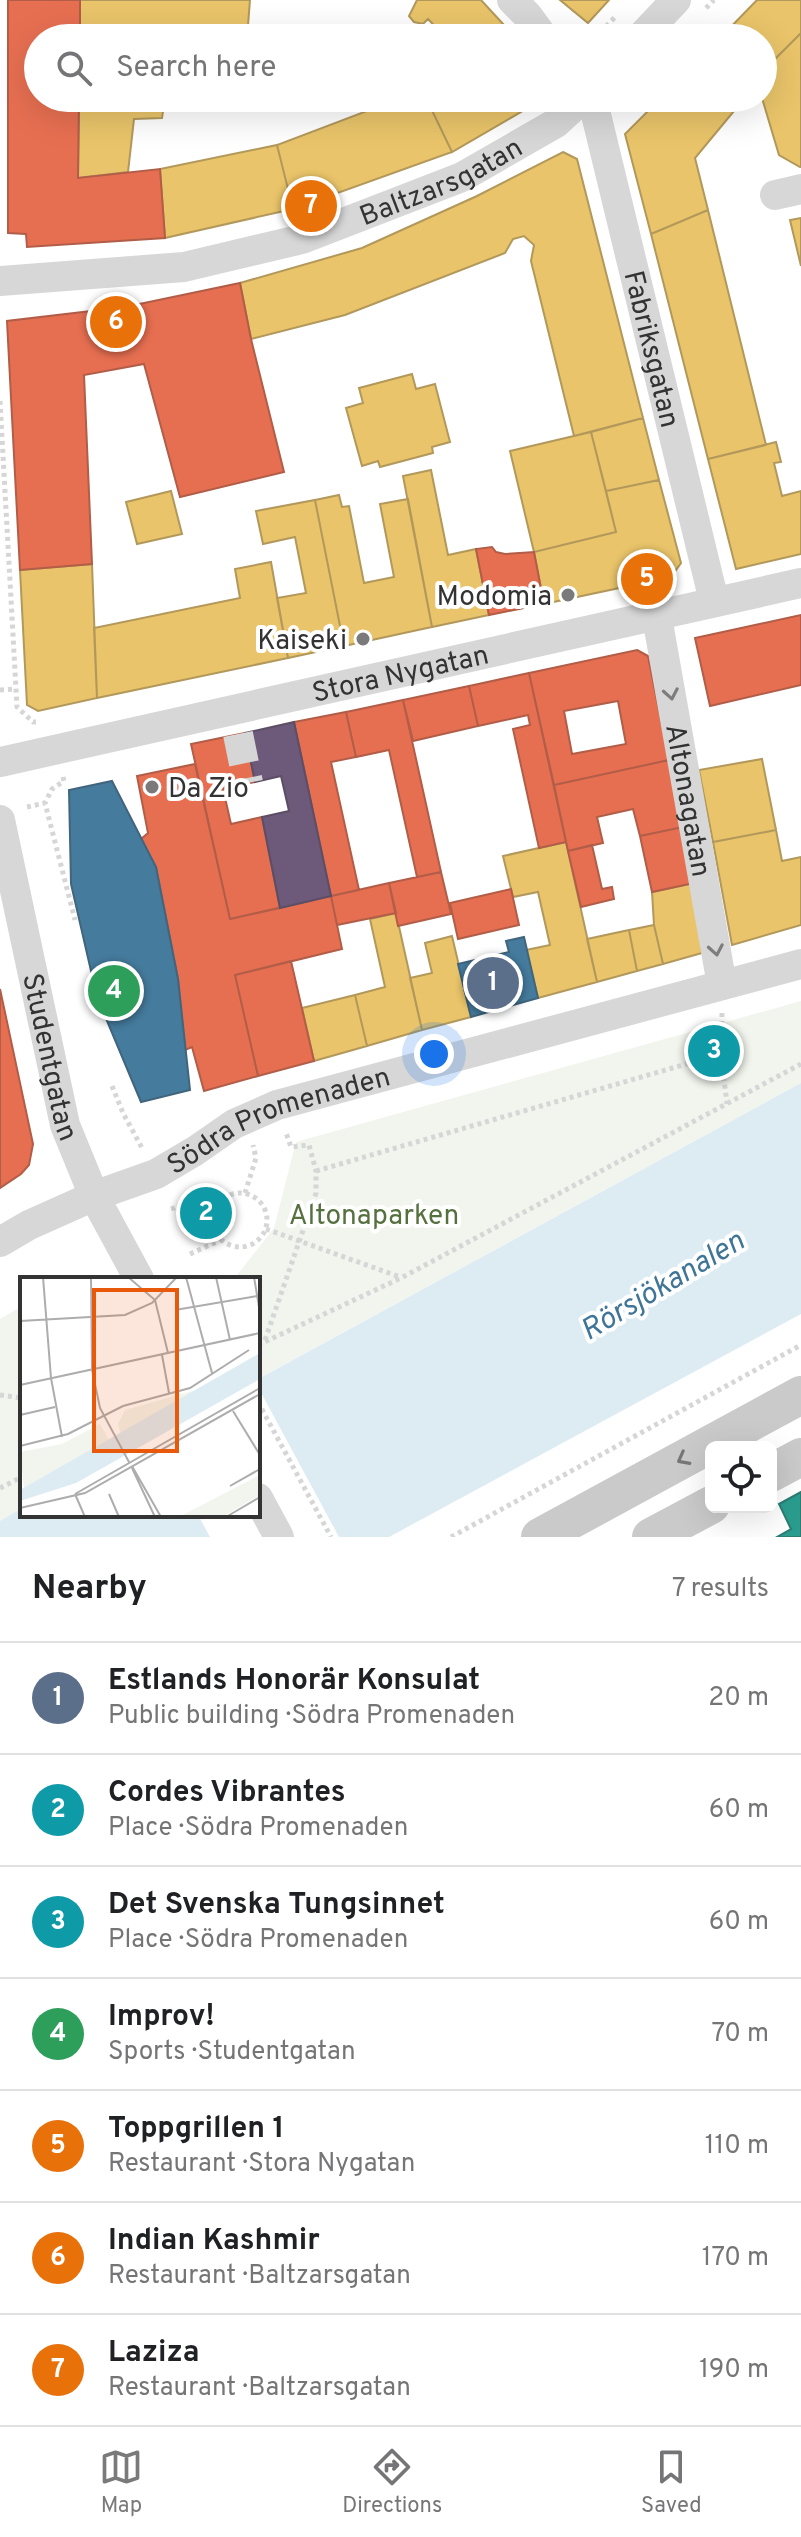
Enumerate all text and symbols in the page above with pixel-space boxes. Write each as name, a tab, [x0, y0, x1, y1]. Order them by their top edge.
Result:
search box	[24, 24, 777, 112]
icon: search	[52, 46, 96, 90]
text: Search here	[116, 50, 276, 87]
street label: Baltzarsgatan	[355, 131, 530, 236]
pin: 7	[285, 176, 337, 236]
street label: Fabriksgatan	[614, 267, 686, 432]
pin: 6	[90, 292, 142, 352]
pin: 5	[621, 549, 673, 609]
place label: Modomia	[437, 580, 552, 616]
marker: Modomia	[559, 586, 577, 604]
place label: Kaiseki	[257, 624, 347, 660]
marker: Kaiseki	[354, 630, 372, 648]
street label: Stora Nygatan	[309, 638, 493, 713]
one-way arrow	[661, 687, 678, 700]
street label: Altonagatan	[655, 721, 718, 880]
place label: Da Zio	[168, 772, 249, 808]
marker: Da Zio	[143, 778, 161, 796]
one-way arrow	[706, 943, 723, 956]
pin: 1	[467, 953, 519, 1013]
pin: 4	[88, 961, 140, 1021]
street label: Studentgatan	[12, 970, 85, 1147]
pin: 3	[688, 1021, 740, 1081]
your location	[414, 1034, 454, 1074]
street label: Södra Promenaden	[161, 1060, 395, 1185]
pin: 2	[180, 1183, 232, 1243]
park label: Altonaparken	[289, 1199, 459, 1235]
water label: Rörsjökanalen	[575, 1224, 752, 1351]
inset map	[20, 1277, 260, 1517]
map controls	[705, 1441, 777, 1513]
button: locate	[705, 1441, 777, 1513]
one-way arrow	[677, 1450, 692, 1465]
text: Nearby	[32, 1568, 147, 1611]
text: 7 results	[672, 1573, 769, 1606]
text: Estlands Honorär Konsulat	[108, 1663, 480, 1700]
text: 1	[53, 1682, 63, 1715]
text: 20 m	[708, 1682, 769, 1715]
text: Public building · Södra Promenaden	[108, 1700, 515, 1733]
text: Cordes Vibrantes	[108, 1775, 345, 1812]
text: 2	[50, 1794, 66, 1827]
text: 60 m	[709, 1794, 769, 1827]
text: Place · Södra Promenaden	[108, 1812, 408, 1845]
text: Det Svenska Tungsinnet	[108, 1887, 445, 1924]
text: 3	[50, 1906, 66, 1939]
text: 60 m	[709, 1906, 769, 1939]
text: Place · Södra Promenaden	[108, 1924, 408, 1957]
text: Improv!	[108, 1999, 214, 2036]
text: 4	[50, 2018, 66, 2051]
text: 70 m	[711, 2018, 769, 2051]
text: Sports · Studentgatan	[108, 2036, 356, 2069]
text: Toppgrillen 1	[108, 2111, 284, 2148]
text: 5	[50, 2130, 66, 2163]
text: 110 m	[705, 2130, 769, 2163]
text: Restaurant · Stora Nygatan	[108, 2148, 415, 2181]
text: Indian Kashmir	[108, 2223, 320, 2260]
text: 6	[50, 2242, 66, 2275]
text: 170 m	[702, 2242, 769, 2275]
text: Restaurant · Baltzarsgatan	[108, 2260, 411, 2293]
text: Laziza	[108, 2335, 200, 2372]
text: 7	[51, 2354, 65, 2387]
text: 190 m	[699, 2354, 769, 2387]
text: Restaurant · Baltzarsgatan	[108, 2372, 411, 2405]
tab: Map	[99, 2445, 143, 2520]
tab: Directions	[342, 2445, 442, 2520]
tab: Saved	[641, 2445, 702, 2520]

